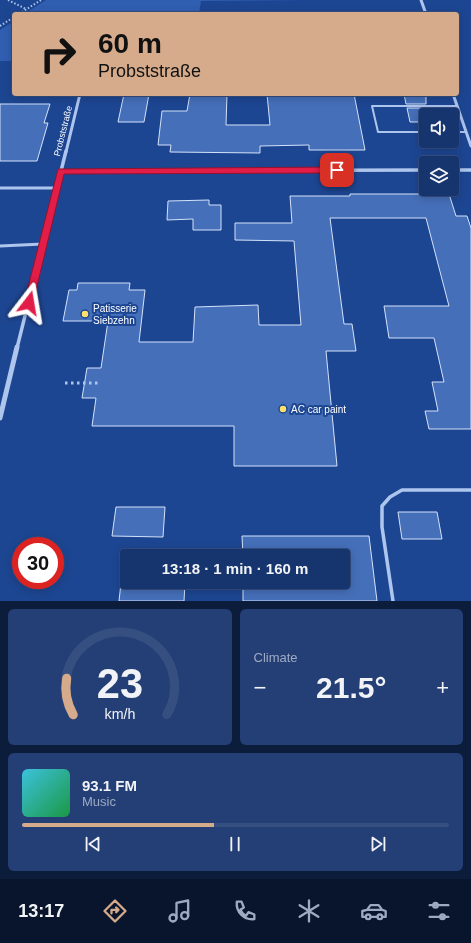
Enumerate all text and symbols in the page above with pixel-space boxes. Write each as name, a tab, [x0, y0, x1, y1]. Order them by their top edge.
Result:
icon: right	[32, 28, 84, 80]
text: 60 m	[98, 28, 162, 59]
text: Probststraße	[98, 61, 201, 81]
street label: Probststraße	[52, 105, 74, 157]
map controls	[419, 108, 459, 196]
button: sound	[419, 108, 459, 148]
pin	[320, 153, 354, 187]
button: layers	[419, 156, 459, 196]
icon: arrive	[326, 159, 348, 181]
position arrow	[8, 282, 50, 324]
place label: Patisserie Siebzehn	[93, 303, 137, 326]
marker: Patisserie Siebzehn	[80, 309, 90, 319]
marker: AC car paint	[278, 404, 288, 414]
place label: AC car paint	[291, 404, 346, 415]
speed limit sign: 30	[12, 537, 64, 589]
text: 13:18 · 1 min · 160 m	[162, 560, 308, 577]
text: Climate	[254, 650, 298, 665]
text: 23	[97, 660, 143, 707]
text: 21.5°	[316, 671, 386, 704]
text: −	[254, 675, 266, 700]
text: +	[436, 675, 449, 700]
text: km/h	[104, 706, 135, 722]
text: 93.1 FM	[82, 777, 137, 794]
text: Music	[82, 794, 116, 809]
icon: previous	[82, 833, 104, 855]
icon: pause	[224, 833, 246, 855]
icon: next	[367, 833, 389, 855]
icon: directions	[101, 897, 129, 925]
icon: music	[166, 897, 194, 925]
icon: phone	[231, 897, 259, 925]
icon: climate	[295, 897, 323, 925]
icon: car	[360, 897, 388, 925]
icon: filters	[425, 897, 453, 925]
text: 13:17	[18, 901, 64, 921]

